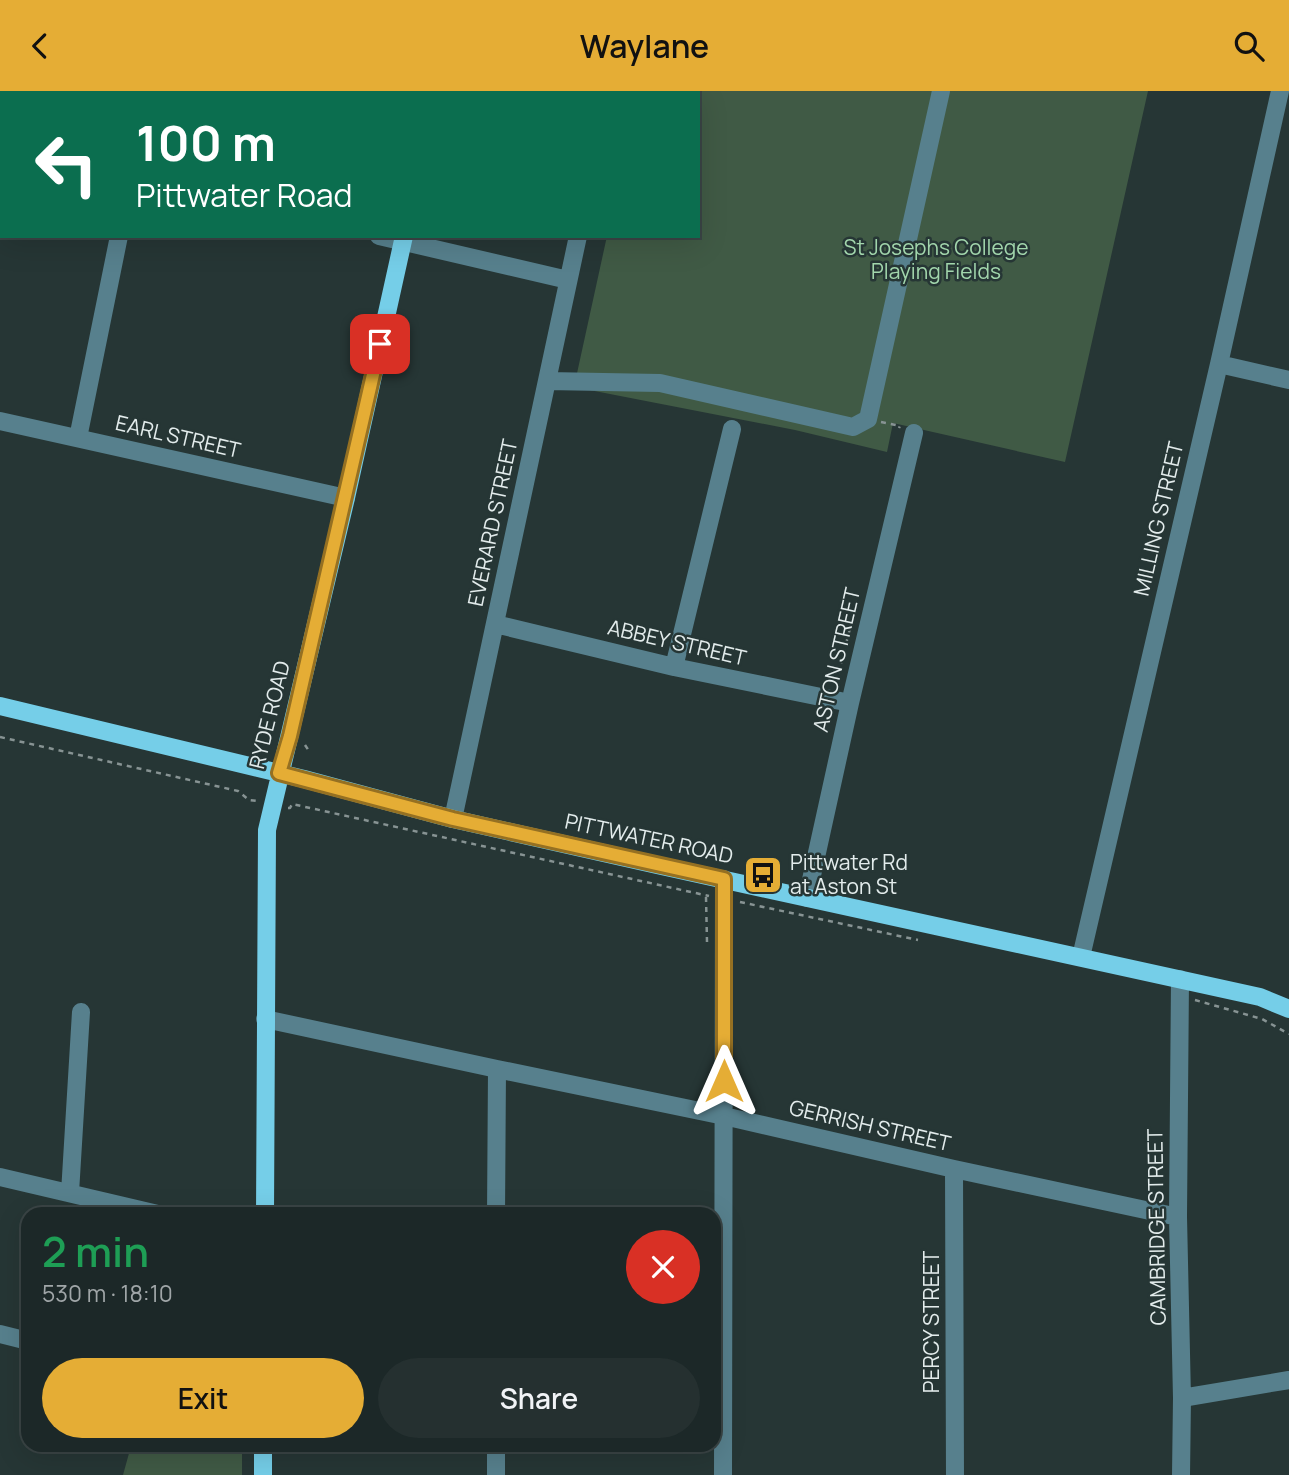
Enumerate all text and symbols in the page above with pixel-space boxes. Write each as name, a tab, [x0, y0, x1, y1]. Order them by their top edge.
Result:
text: Waylane	[580, 24, 709, 68]
icon: back	[21, 27, 59, 65]
icon: search	[1230, 27, 1268, 65]
text: 100 m	[136, 109, 276, 176]
icon: left	[21, 119, 112, 210]
text: Pittwater Road	[136, 173, 353, 217]
park label: St Josephs College Playing Fields	[844, 233, 1028, 285]
pin	[350, 314, 410, 374]
icon: arrive	[361, 325, 399, 363]
street label: EARL STREET	[113, 408, 244, 464]
street label: EVERARD STREET	[461, 436, 523, 609]
street label: MILLING STREET	[1127, 438, 1189, 599]
street label: ASTON STREET	[806, 584, 866, 735]
street label: ABBEY STREET	[605, 612, 750, 672]
street label: RYDE ROAD	[242, 658, 296, 772]
street label: PITTWATER ROAD	[562, 807, 736, 870]
place label: Pittwater Rd at Aston St	[790, 848, 908, 900]
bus stop icon: Pittwater Rd at Aston St	[742, 854, 784, 896]
position arrow	[687, 1044, 761, 1118]
street label: GERRISH STREET	[787, 1093, 954, 1157]
street label: CAMBRIDGE STREET	[1140, 1128, 1172, 1326]
text: 2 min	[42, 1222, 149, 1280]
button: close	[626, 1230, 700, 1304]
street label: PERCY STREET	[917, 1250, 945, 1393]
text: 530 m · 18:10	[42, 1277, 173, 1309]
button: Exit	[42, 1358, 364, 1438]
button: Share	[378, 1358, 700, 1438]

